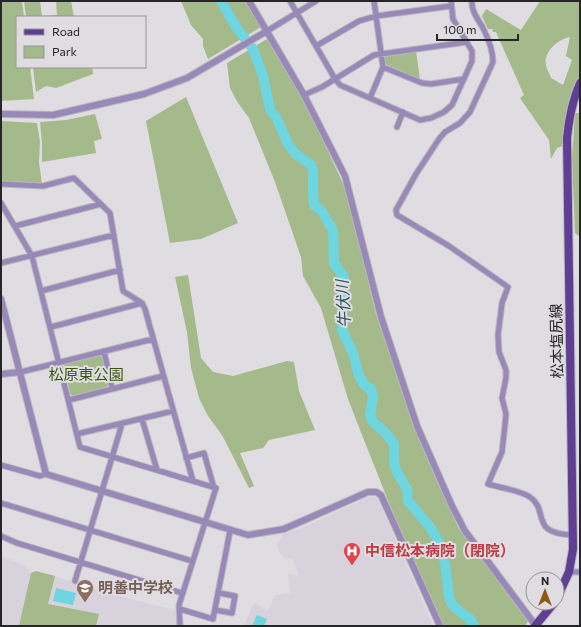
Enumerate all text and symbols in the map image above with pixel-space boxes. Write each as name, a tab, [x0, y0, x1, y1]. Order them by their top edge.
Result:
legend	[16, 16, 146, 68]
scale bar	[437, 16, 518, 42]
text: 100 m	[443, 22, 477, 36]
text: Road	[52, 24, 80, 38]
text: Park	[52, 44, 78, 58]
water label: 牛伏川	[332, 278, 353, 328]
street label: 松本塩尻線	[546, 303, 566, 379]
park label: 松原東公園	[48, 365, 124, 383]
hospital icon: 中信松本病院（閉院）	[342, 541, 362, 566]
place label: 中信松本病院（閉院）	[365, 541, 515, 559]
north arrow	[525, 571, 565, 611]
text: N	[541, 574, 549, 587]
school or university icon: 明善中学校	[75, 578, 95, 603]
place label: 明善中学校	[98, 578, 173, 596]

